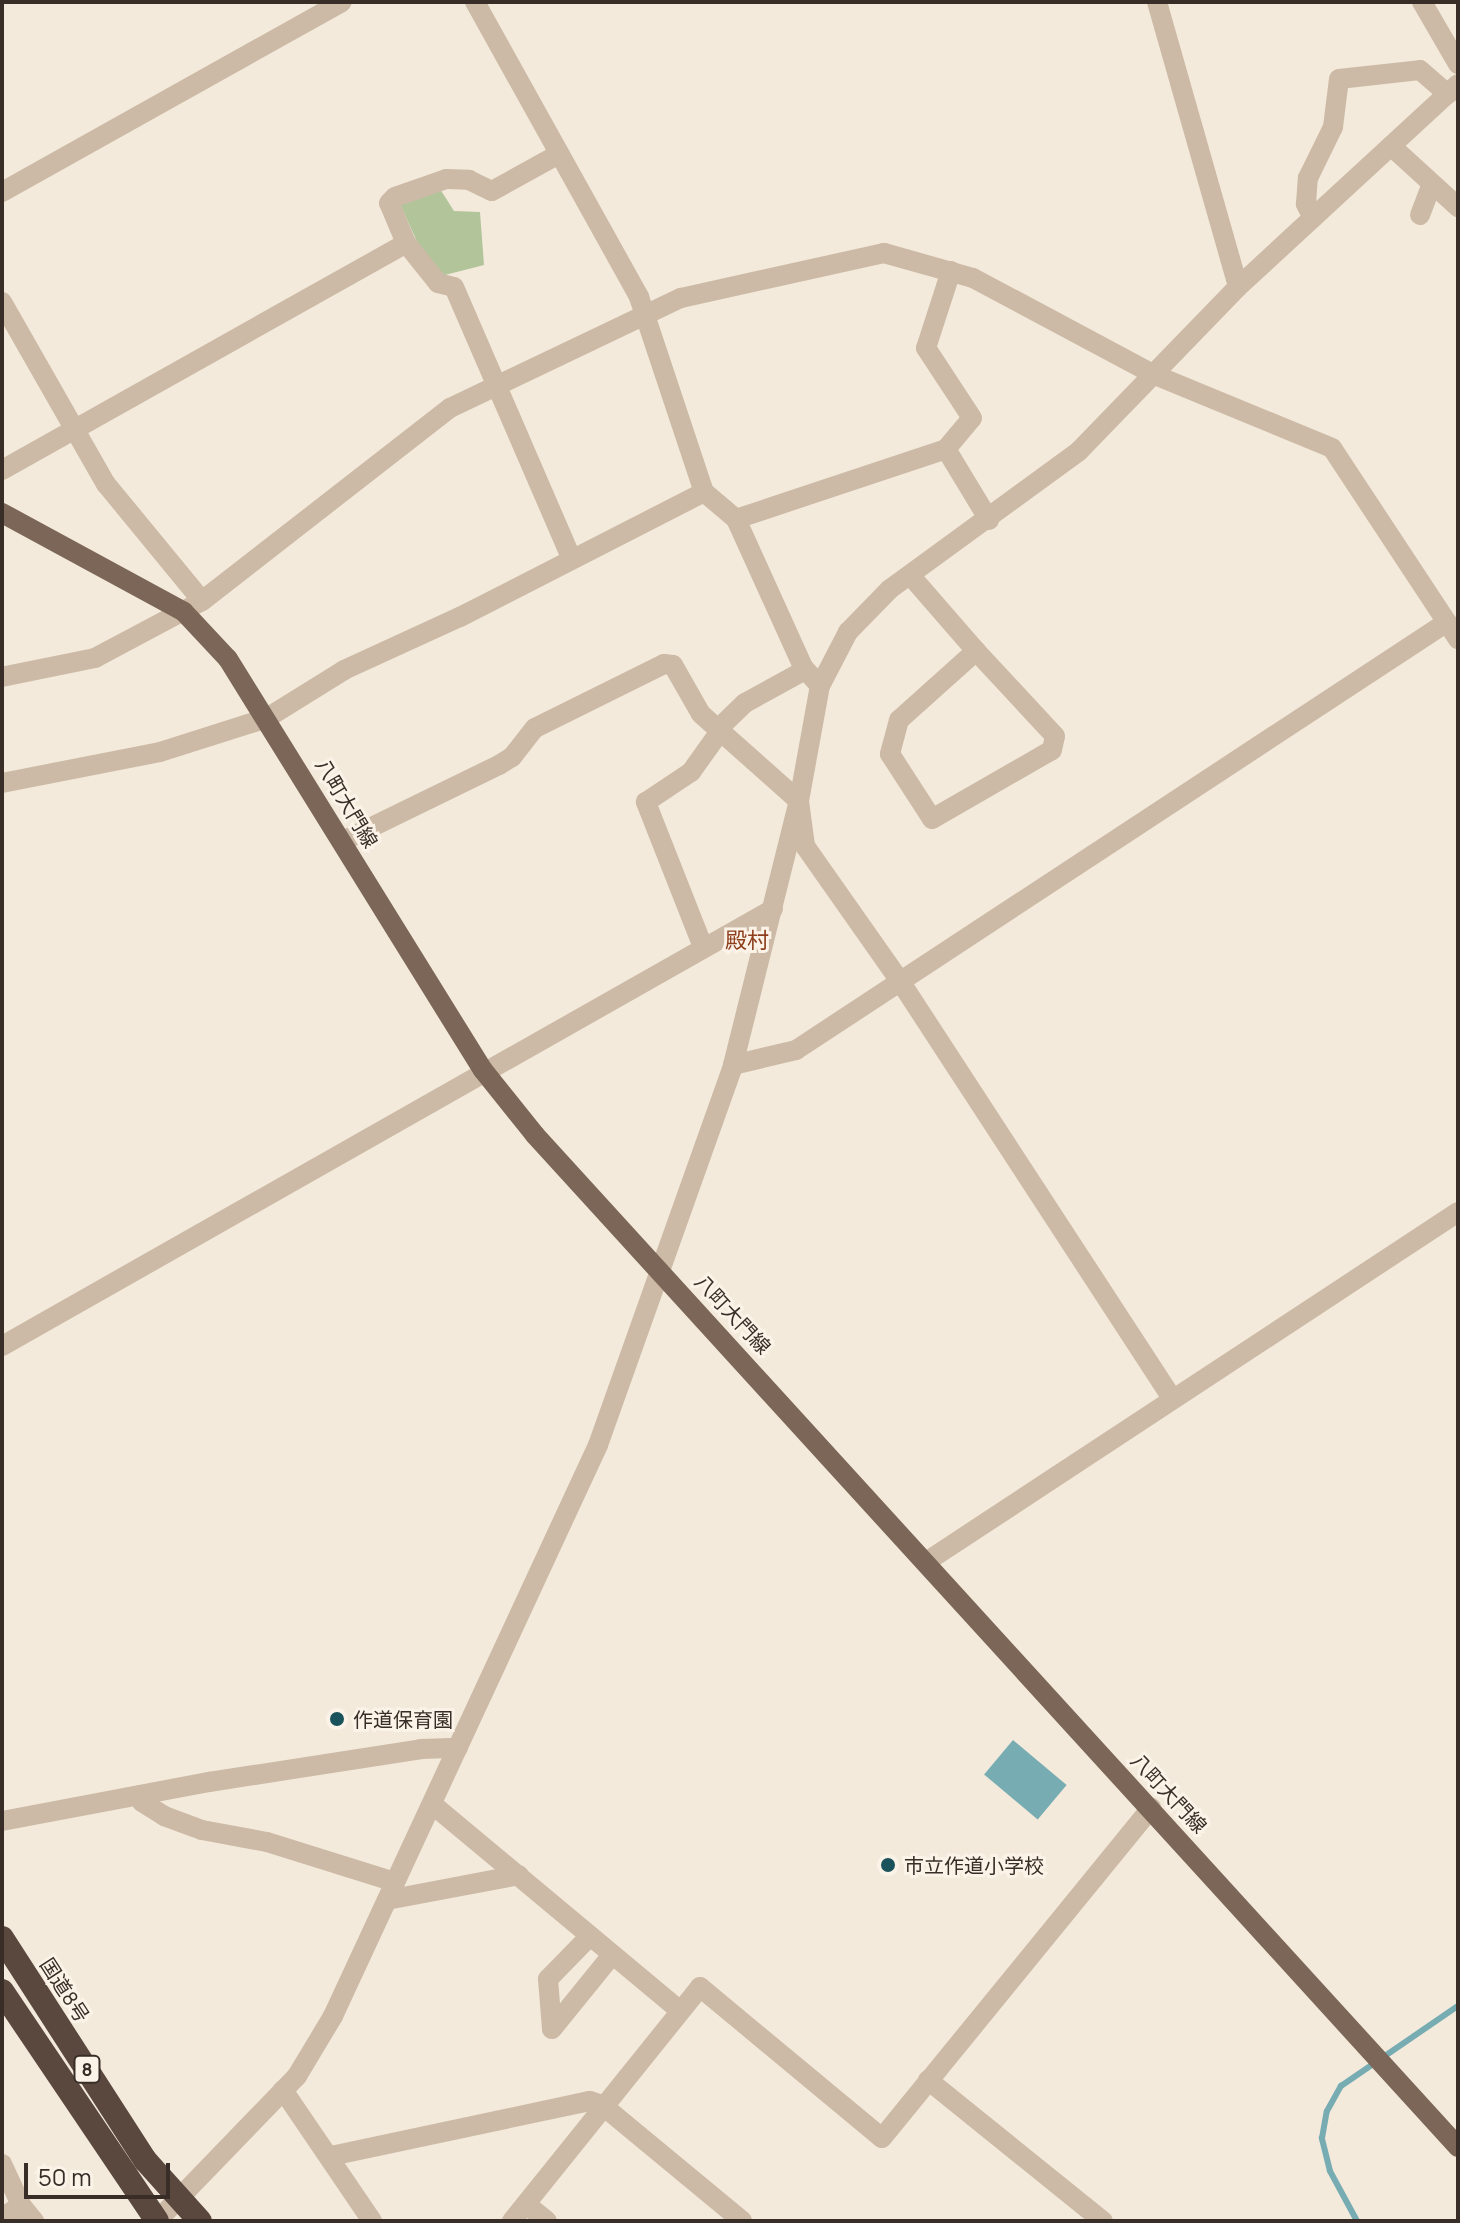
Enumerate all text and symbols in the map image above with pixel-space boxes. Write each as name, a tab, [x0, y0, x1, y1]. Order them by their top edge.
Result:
street label: 八町大門線	[311, 754, 383, 852]
district label: 殿村	[725, 928, 769, 954]
street label: 八町大門線	[690, 1269, 776, 1359]
place label: 作道保育園	[353, 1707, 453, 1731]
marker: 作道保育園	[328, 1710, 346, 1728]
street label: 八町大門線	[1126, 1748, 1212, 1838]
place label: 市立作道小学校	[904, 1853, 1044, 1877]
marker: 市立作道小学校	[879, 1856, 897, 1874]
street label: 国道8号	[35, 1953, 95, 2027]
road number: 8	[73, 2055, 101, 2083]
scale bar	[28, 2147, 174, 2197]
text: 50 m	[38, 2160, 92, 2193]

